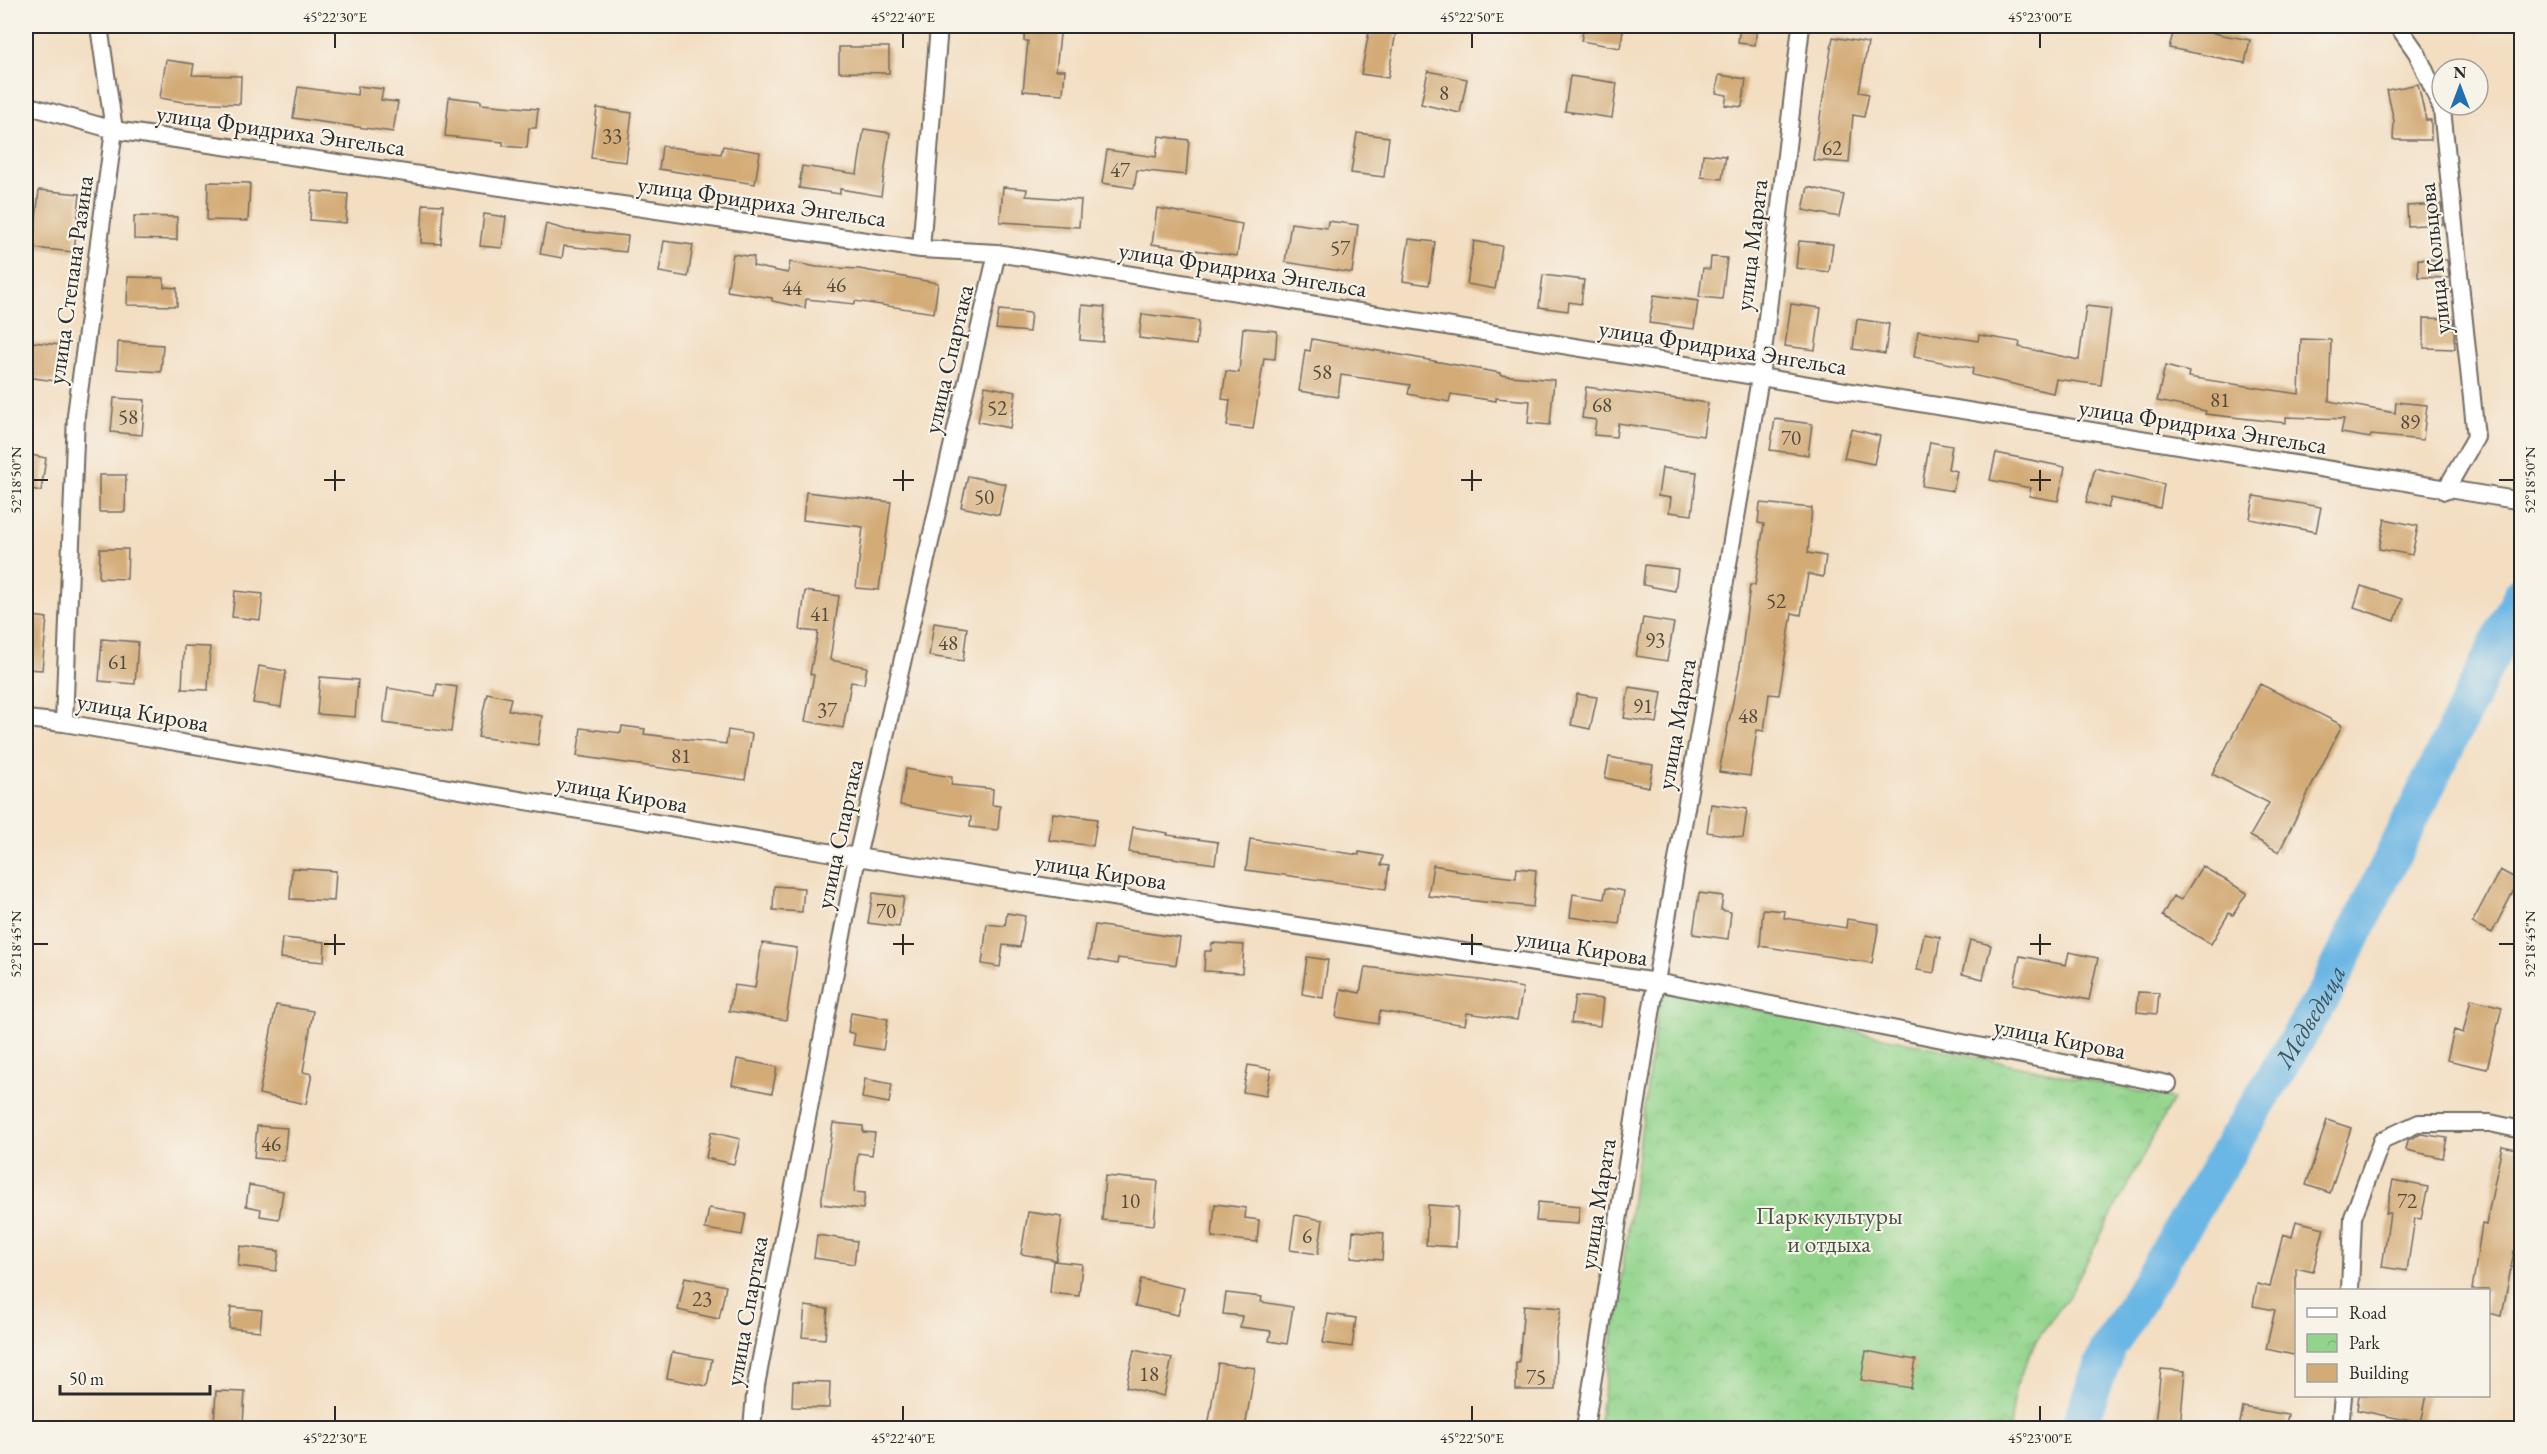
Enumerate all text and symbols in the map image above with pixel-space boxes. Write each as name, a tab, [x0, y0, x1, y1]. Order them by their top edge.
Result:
text: 45°22'30"E	[303, 7, 368, 26]
text: 45°22'40"E	[871, 7, 936, 26]
text: 45°22'50"E	[1440, 7, 1505, 26]
text: 45°23'00"E	[2008, 7, 2073, 26]
north arrow	[2430, 57, 2490, 117]
text: N	[2454, 62, 2467, 83]
house number: 8	[1439, 79, 1449, 106]
street label: улица Фридриха Энгельса	[155, 97, 408, 163]
house number: 33	[602, 122, 622, 149]
house number: 62	[1822, 134, 1842, 161]
house number: 47	[1110, 156, 1131, 183]
street label: улица Фридриха Энгельса	[636, 168, 889, 234]
street label: улица Степана Разина	[40, 173, 100, 387]
street label: улица Марата	[1728, 177, 1775, 313]
street label: улица Кольцова	[2411, 181, 2457, 336]
street label: улица Фридриха Энгельса	[1117, 234, 1370, 304]
house number: 57	[1330, 234, 1351, 261]
house number: 46	[826, 271, 846, 298]
house number: 44	[782, 274, 803, 301]
street label: улица Спартака	[916, 281, 980, 437]
street label: улица Фридриха Энгельса	[1597, 312, 1850, 382]
house number: 58	[1312, 358, 1332, 385]
house number: 81	[2210, 386, 2230, 413]
house number: 68	[1592, 391, 1612, 418]
street label: улица Фридриха Энгельса	[2077, 391, 2330, 461]
house number: 52	[987, 394, 1007, 421]
house number: 58	[118, 403, 138, 430]
house number: 89	[2400, 408, 2420, 435]
house number: 70	[1781, 424, 1801, 451]
text: 52°18'50"N	[6, 446, 25, 514]
text: 52°18'50"N	[2520, 446, 2539, 514]
house number: 50	[974, 483, 994, 510]
house number: 52	[1766, 587, 1786, 614]
house number: 41	[810, 600, 830, 627]
house number: 93	[1645, 626, 1665, 653]
house number: 48	[938, 629, 958, 656]
house number: 61	[108, 648, 128, 675]
street label: улица Марата	[1649, 656, 1703, 792]
street label: улица Кирова	[75, 685, 212, 739]
house number: 91	[1633, 692, 1653, 719]
house number: 37	[817, 696, 838, 723]
house number: 48	[1738, 702, 1758, 729]
house number: 81	[671, 742, 691, 769]
street label: улица Спартака	[808, 756, 870, 912]
street label: улица Кирова	[554, 766, 691, 820]
street label: улица Кирова	[1033, 845, 1170, 897]
house number: 70	[876, 897, 896, 924]
text: 52°18'45"N	[6, 910, 25, 978]
text: 52°18'45"N	[2520, 910, 2539, 978]
street label: улица Кирова	[1514, 921, 1651, 973]
water label: Медведица	[2266, 959, 2354, 1076]
street label: улица Кирова	[1992, 1010, 2129, 1066]
house number: 46	[261, 1130, 281, 1157]
street label: улица Марата	[1571, 1136, 1623, 1272]
house number: 10	[1120, 1187, 1140, 1214]
house number: 72	[2397, 1187, 2417, 1214]
park label: Парк культуры и отдыха	[1755, 1200, 1903, 1259]
house number: 6	[1302, 1222, 1312, 1249]
street label: улица Спартака	[718, 1233, 775, 1389]
house number: 23	[692, 1285, 712, 1312]
legend	[2295, 1289, 2490, 1397]
text: Road	[2349, 1301, 2388, 1324]
text: Park	[2349, 1331, 2380, 1354]
scale bar	[60, 1358, 210, 1396]
house number: 18	[1139, 1360, 1159, 1387]
text: Building	[2349, 1361, 2409, 1384]
house number: 75	[1526, 1363, 1546, 1390]
text: 50 m	[69, 1367, 104, 1390]
text: 45°22'30"E	[303, 1428, 368, 1447]
text: 45°22'40"E	[871, 1428, 936, 1447]
text: 45°22'50"E	[1440, 1428, 1505, 1447]
text: 45°23'00"E	[2008, 1428, 2073, 1447]

